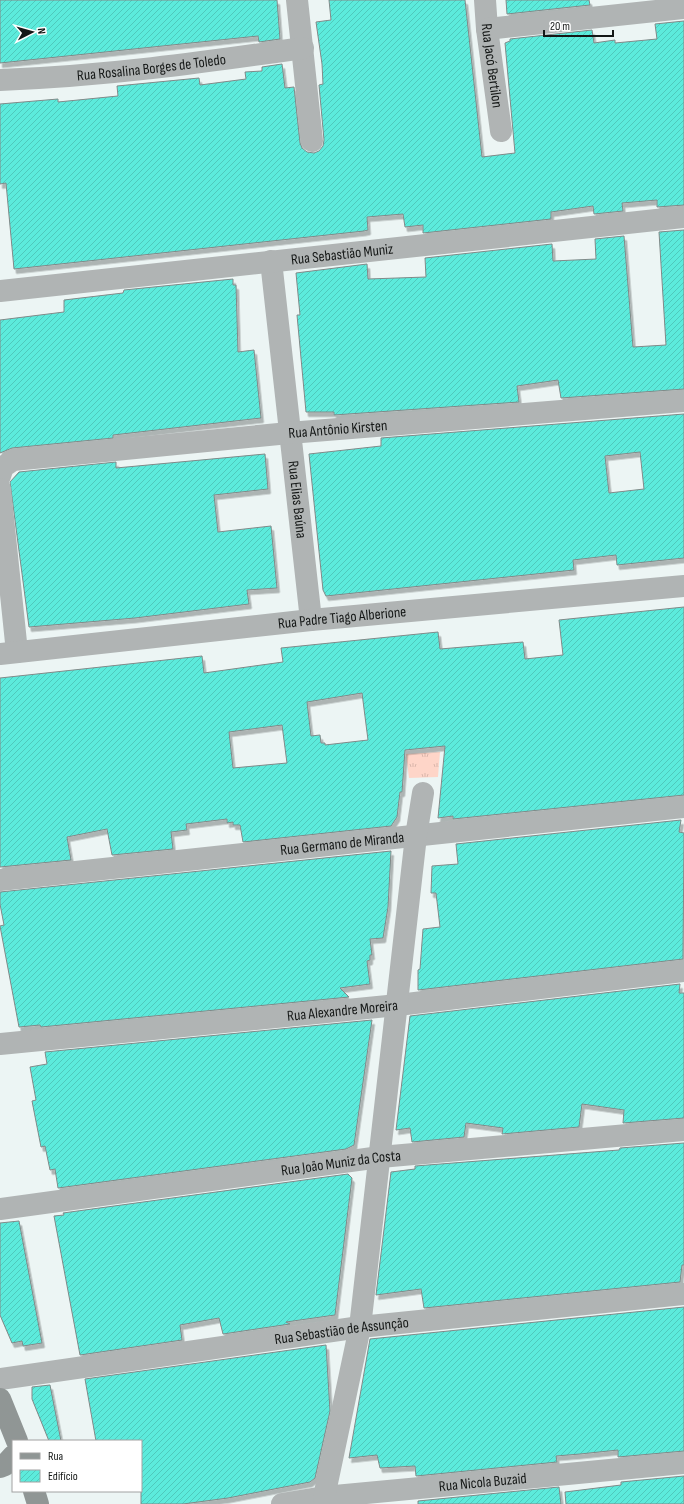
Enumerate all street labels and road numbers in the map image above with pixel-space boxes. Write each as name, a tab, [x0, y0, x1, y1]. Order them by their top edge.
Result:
street label: Rua Jacó Bertilon	[477, 23, 507, 109]
street label: Rua Rosalina Borges de Toledo	[76, 49, 227, 85]
street label: Rua Sebastião Muniz	[290, 239, 395, 269]
street label: Rua Antônio Kirsten	[288, 416, 388, 443]
street label: Rua Elias Baúna	[284, 460, 311, 540]
street label: Rua Padre Tiago Alberione	[277, 602, 407, 633]
street label: Rua Germano de Miranda	[279, 827, 405, 860]
street label: Rua Alexandre Moreira	[286, 996, 399, 1025]
street label: Rua João Muniz da Costa	[280, 1146, 402, 1180]
street label: Rua Sebastião de Assunção	[273, 1313, 410, 1349]
street label: Rua Nicola Buzaid	[438, 1468, 528, 1496]

